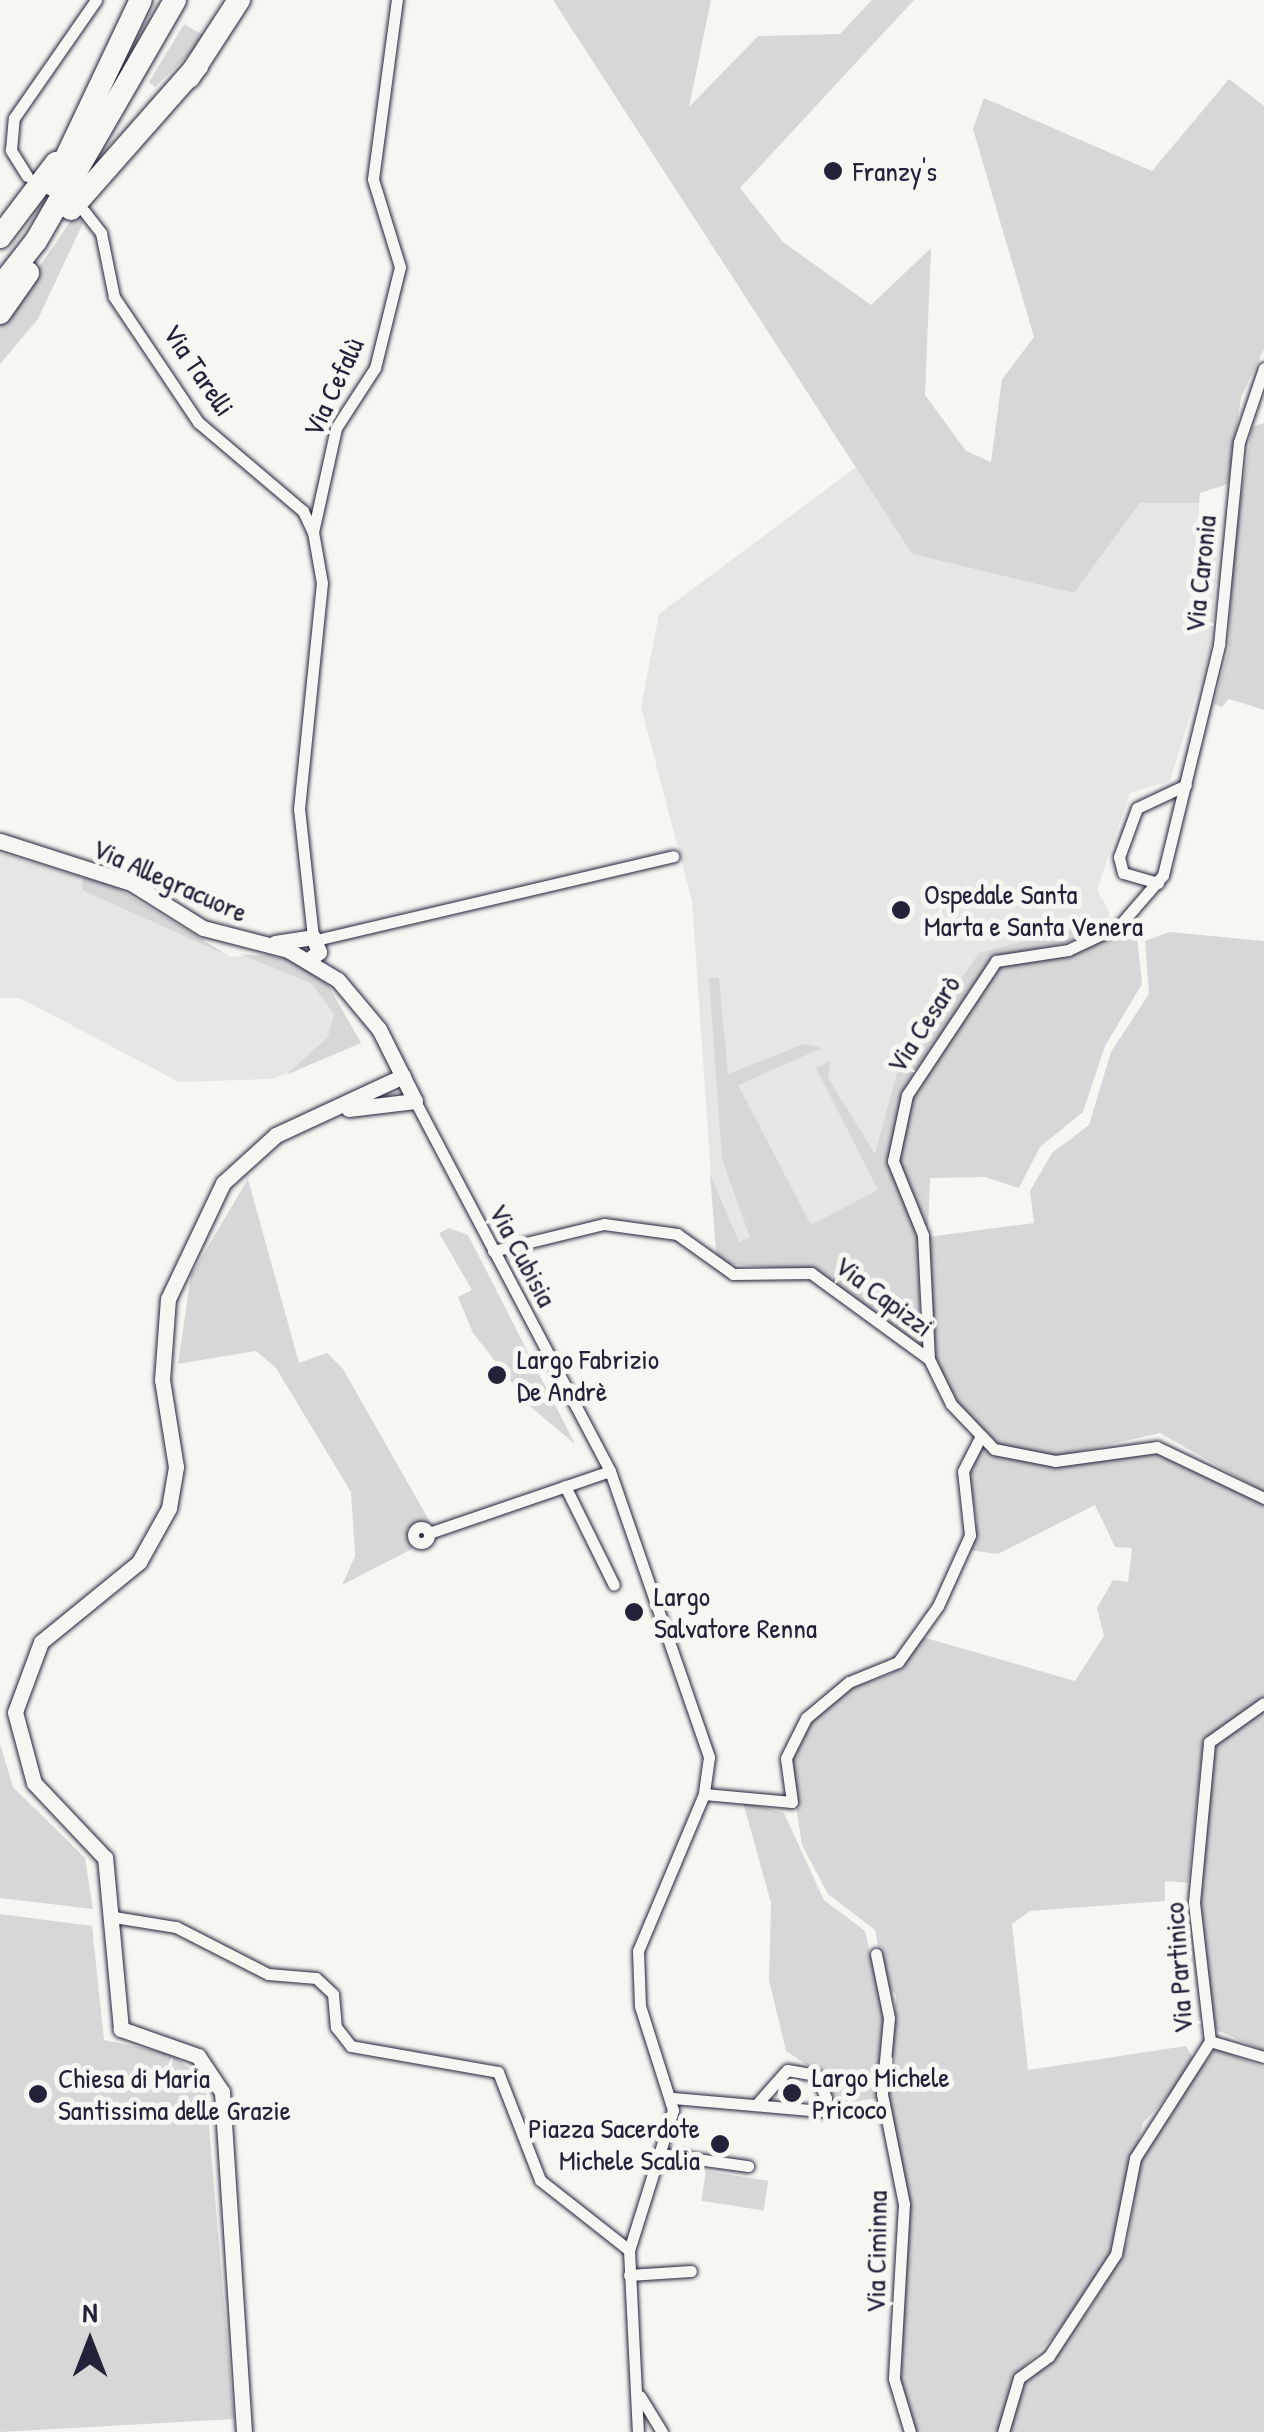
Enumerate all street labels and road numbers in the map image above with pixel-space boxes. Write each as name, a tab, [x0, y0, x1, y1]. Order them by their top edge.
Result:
street label: Via Tarelli	[156, 318, 242, 422]
street label: Via Cefalù	[295, 332, 371, 442]
street label: Via Caronia	[1177, 514, 1223, 634]
street label: Via Allegracuore	[87, 831, 253, 929]
street label: Via Cesarò	[879, 969, 967, 1079]
street label: Via Cubisia	[482, 1198, 564, 1312]
street label: Via Capizzi	[828, 1248, 940, 1344]
street label: Via Partinico	[1157, 1901, 1199, 2035]
street label: Via Ciminna	[858, 2190, 894, 2314]

